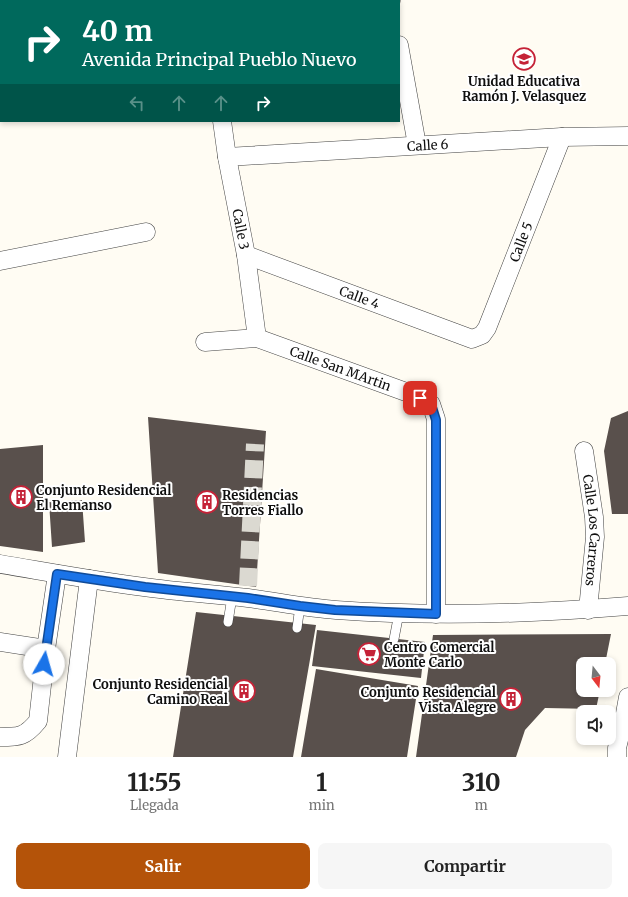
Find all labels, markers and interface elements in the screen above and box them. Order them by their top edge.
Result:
text: 40 m [82,13,153,49]
icon: right [16,16,68,68]
school or university icon: Unidad Educativa Ramón J. Velasquez [511,46,537,72]
text: Avenida Principal Pueblo Nuevo [82,48,356,71]
place label: Unidad Educativa Ramón J. Velasquez [462,73,586,105]
icon: left [126,92,148,114]
icon: ahead [168,92,190,114]
icon: ahead [210,92,232,114]
icon: right [252,92,274,114]
street label: Calle 6 [406,136,449,155]
street label: Calle 3 [228,208,253,251]
street label: Calle 5 [506,220,537,264]
street label: Calle 4 [337,282,382,313]
street label: Calle San MArtin [287,343,394,395]
pin [403,381,437,415]
icon: arrive [409,387,431,409]
street label: Calle Los Carreros [579,473,603,587]
place label: Conjunto Residencial El Remanso [36,482,171,514]
building icon: Conjunto Residencial El Remanso [8,484,34,510]
place label: Residencias Torres Fiallo [222,487,303,519]
building icon: Residencias Torres Fiallo [194,489,220,515]
place label: Centro Comercial Monte Carlo [384,639,495,671]
supermarket icon: Centro Comercial Monte Carlo [356,641,382,667]
position arrow [23,643,65,685]
north arrow [576,657,616,697]
map controls [576,657,616,745]
place label: Conjunto Residencial Camino Real [93,676,228,708]
building icon: Conjunto Residencial Camino Real [231,678,257,704]
place label: Conjunto Residencial Vista Alegre [361,684,496,716]
building icon: Conjunto Residencial Vista Alegre [498,686,524,712]
button: sound [576,705,616,745]
text: 11:55 [127,767,182,798]
text: 1 [316,767,327,798]
text: 310 [462,767,501,798]
text: Llegada [130,797,179,814]
text: min [309,797,335,814]
text: m [475,797,488,814]
button: Salir [16,843,310,889]
button: Compartir [318,843,612,889]

